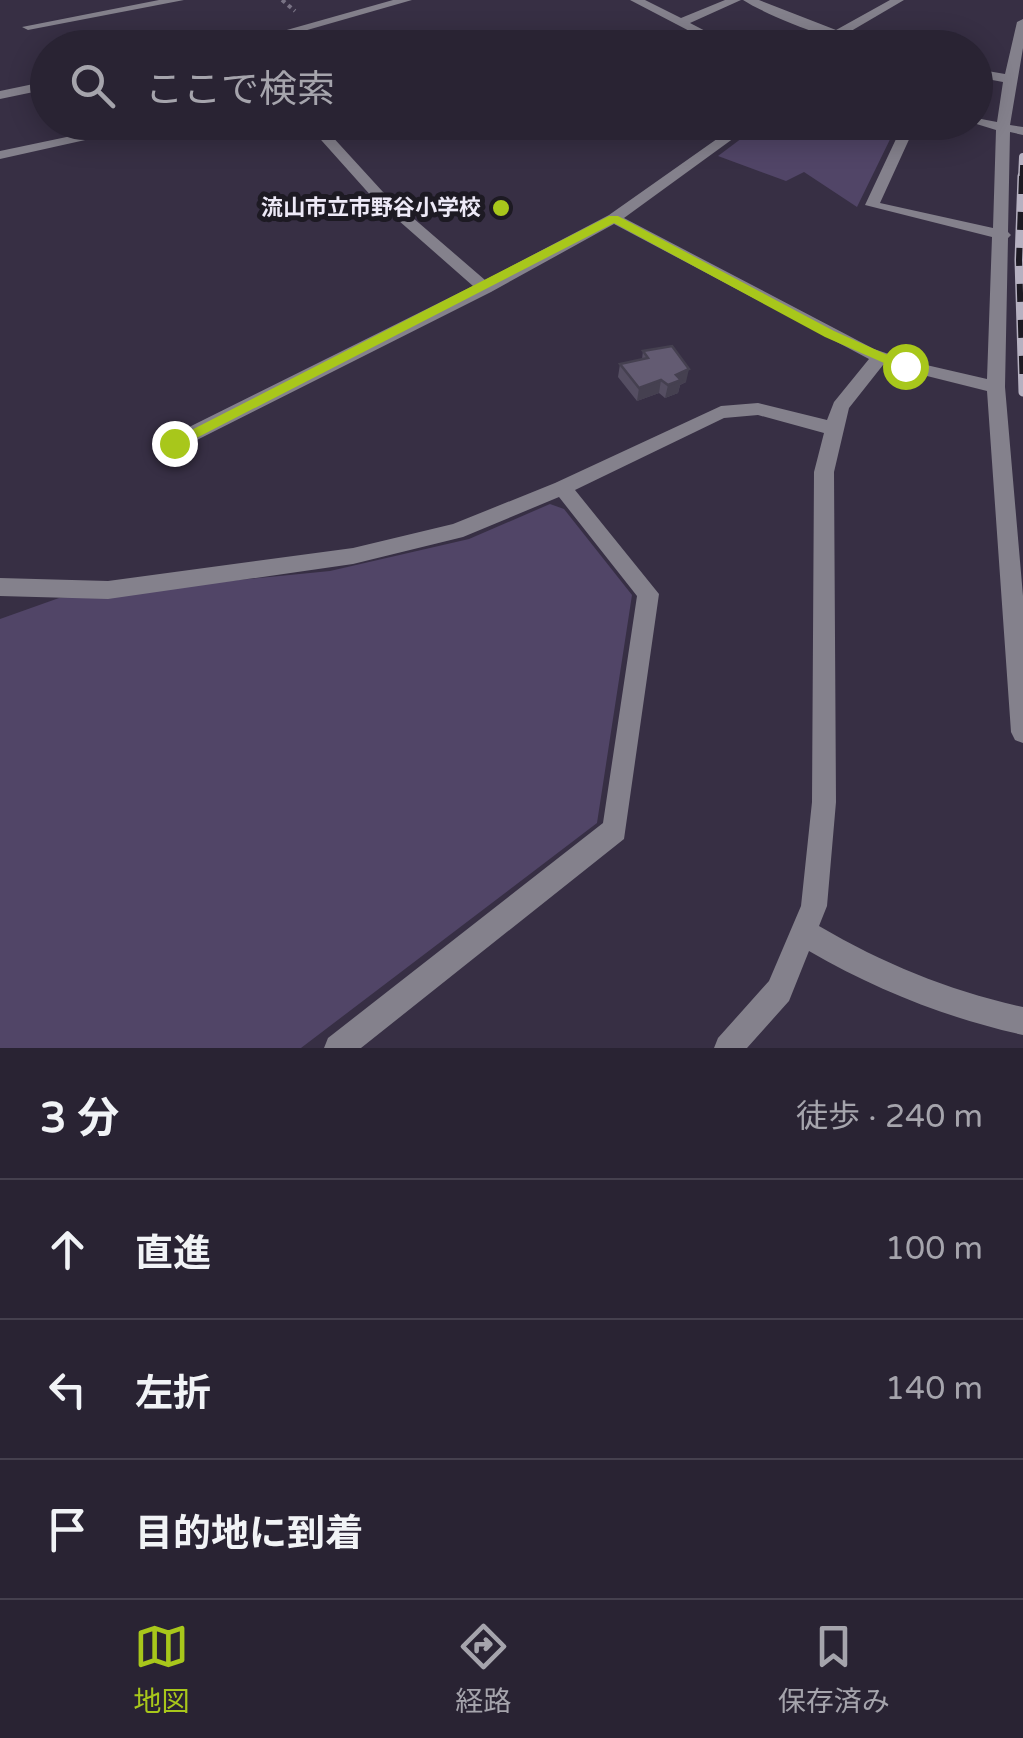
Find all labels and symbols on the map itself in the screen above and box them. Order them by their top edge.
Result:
place label: 流山市立市野谷小学校 [261,195,481,221]
marker: 流山市立市野谷小学校 [490,197,512,219]
route start [883,344,929,390]
route end [152,421,198,467]

